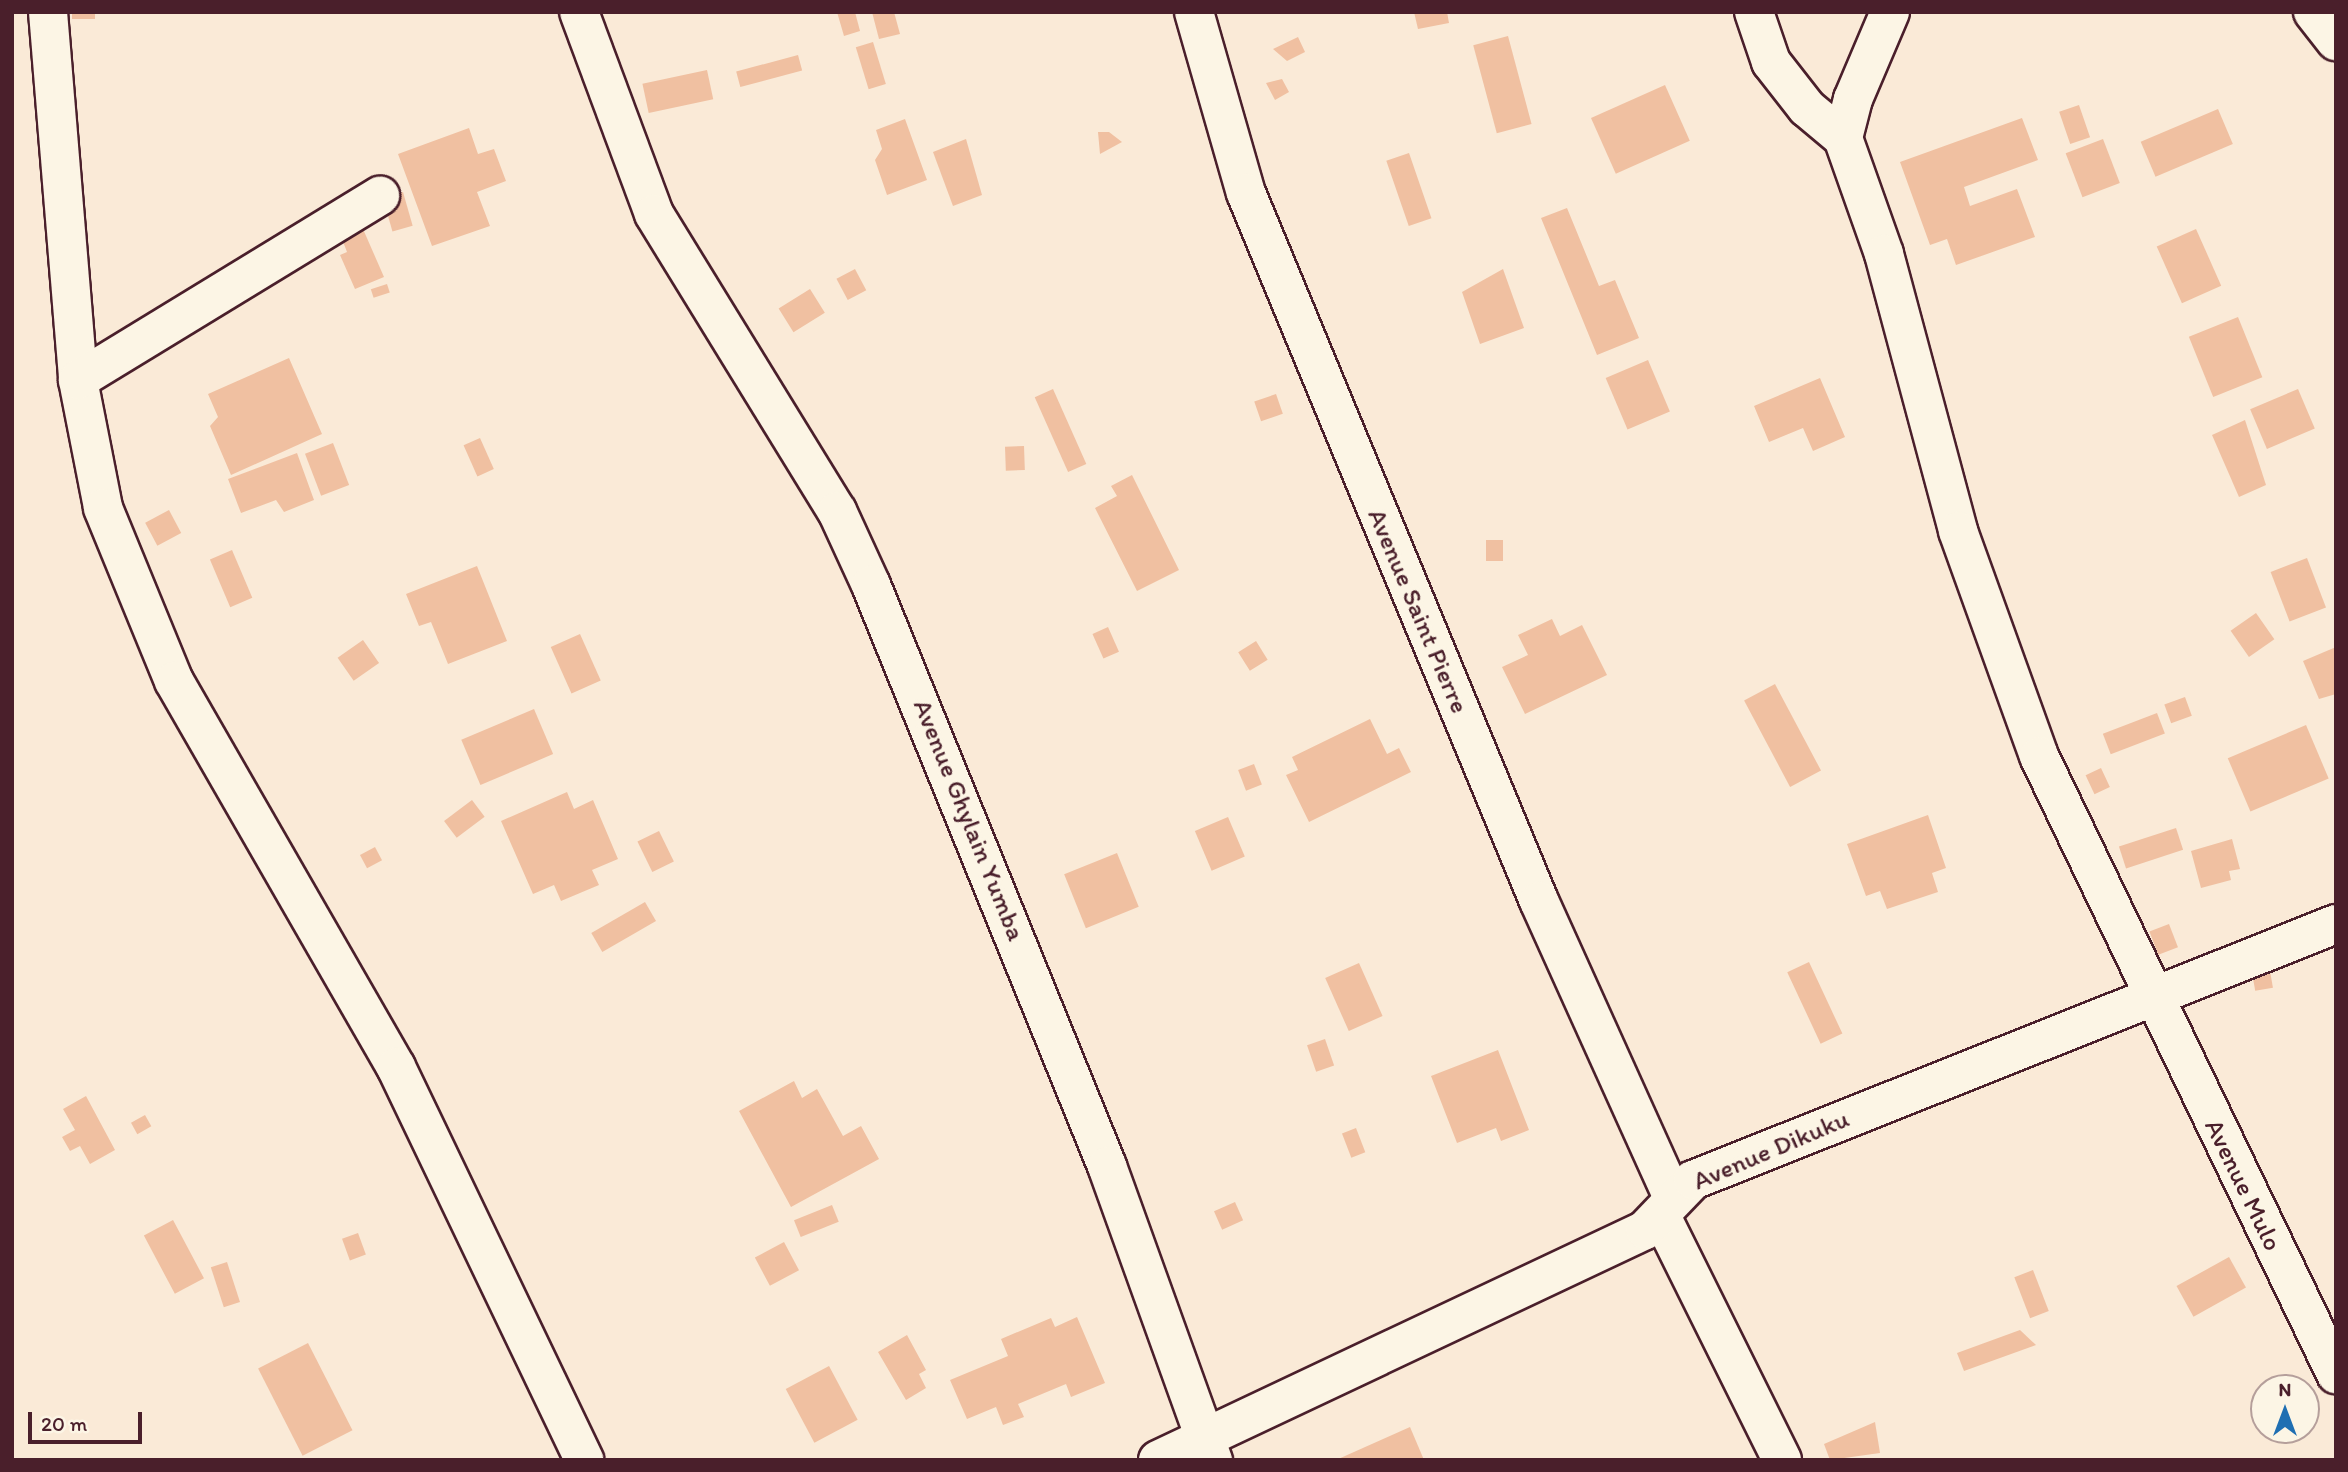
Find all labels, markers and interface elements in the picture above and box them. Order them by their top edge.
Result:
street label: Avenue Saint Pierre [1361,504,1475,718]
street label: Avenue Ghylain Yumba [907,696,1031,944]
street label: Avenue Dikuku [1688,1103,1854,1197]
street label: Avenue Mulo [2198,1114,2288,1256]
north arrow [2250,1374,2320,1444]
text: N [2279,1378,2291,1401]
scale bar [32,1398,145,1442]
text: 20 m [41,1411,87,1436]

